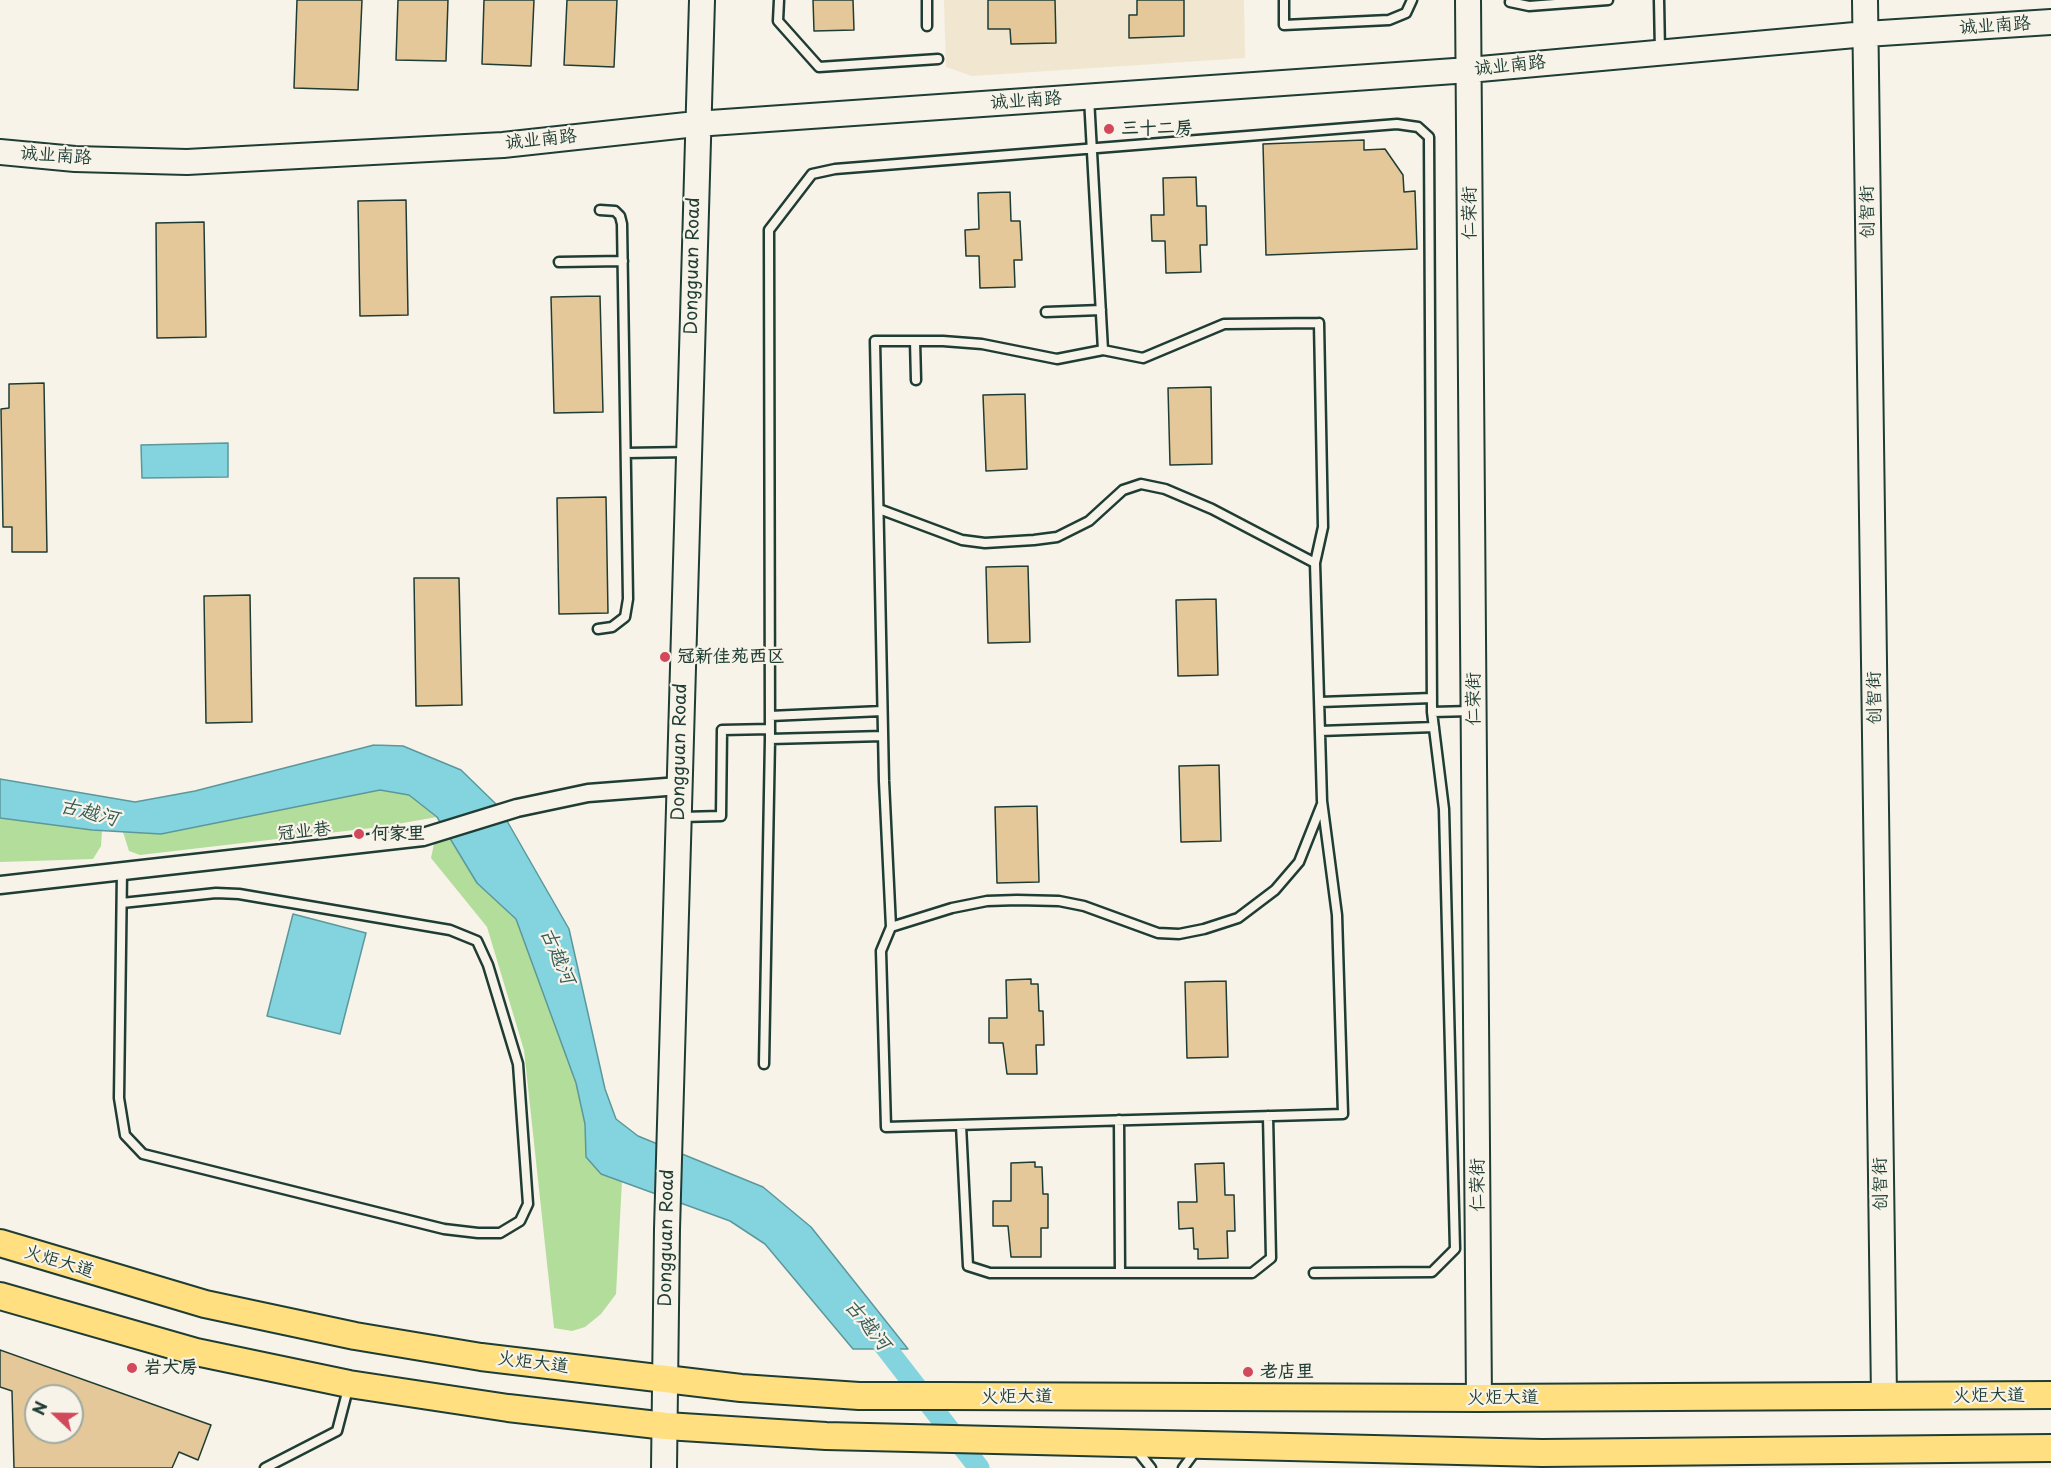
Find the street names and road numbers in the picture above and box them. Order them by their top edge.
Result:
street label: 诚业南路 [1958,13,2032,39]
street label: 诚业南路 [1473,51,1547,81]
street label: 诚业南路 [989,88,1063,114]
street label: 诚业南路 [504,125,578,155]
street label: 诚业南路 [19,143,93,169]
street label: 创智街 [1857,185,1879,239]
street label: 仁荣街 [1459,186,1481,240]
street label: Dongguan Road [681,197,705,335]
street label: 创智街 [1864,671,1886,725]
street label: 仁荣街 [1463,672,1485,726]
street label: Dongguan Road [668,683,692,821]
street label: 冠业巷 [276,818,332,846]
street label: 创智街 [1870,1157,1892,1211]
street label: 仁荣街 [1467,1158,1489,1212]
street label: Dongguan Road [655,1169,679,1307]
street label: 火炬大道 [21,1241,97,1283]
street label: 火炬大道 [496,1348,570,1378]
street label: 火炬大道 [1953,1385,2025,1407]
street label: 火炬大道 [981,1386,1053,1408]
street label: 火炬大道 [1467,1387,1539,1409]

